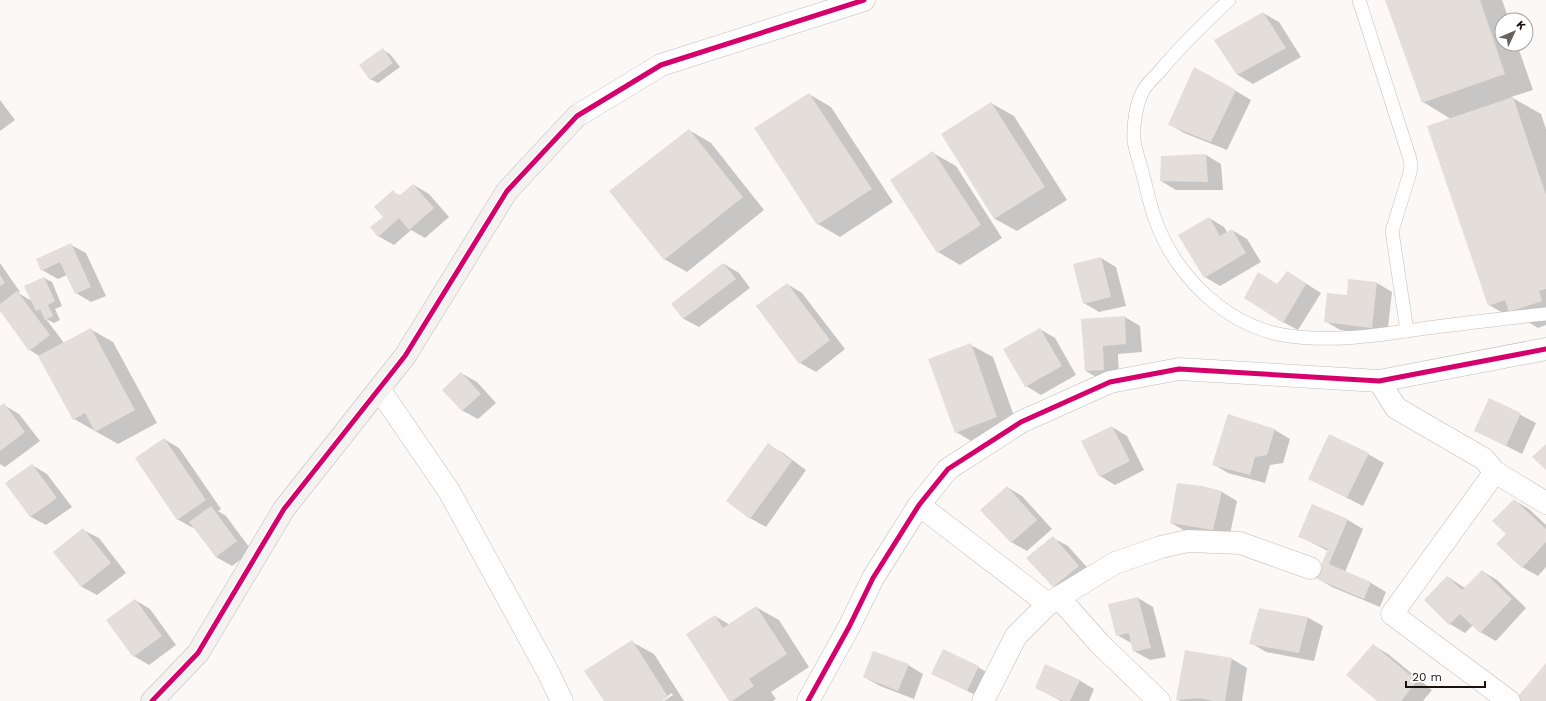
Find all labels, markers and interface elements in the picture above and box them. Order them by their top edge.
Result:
north arrow [1494,12,1534,52]
text: K [1514,18,1528,33]
scale bar [1406,663,1485,689]
text: 20 m [1412,670,1442,684]

